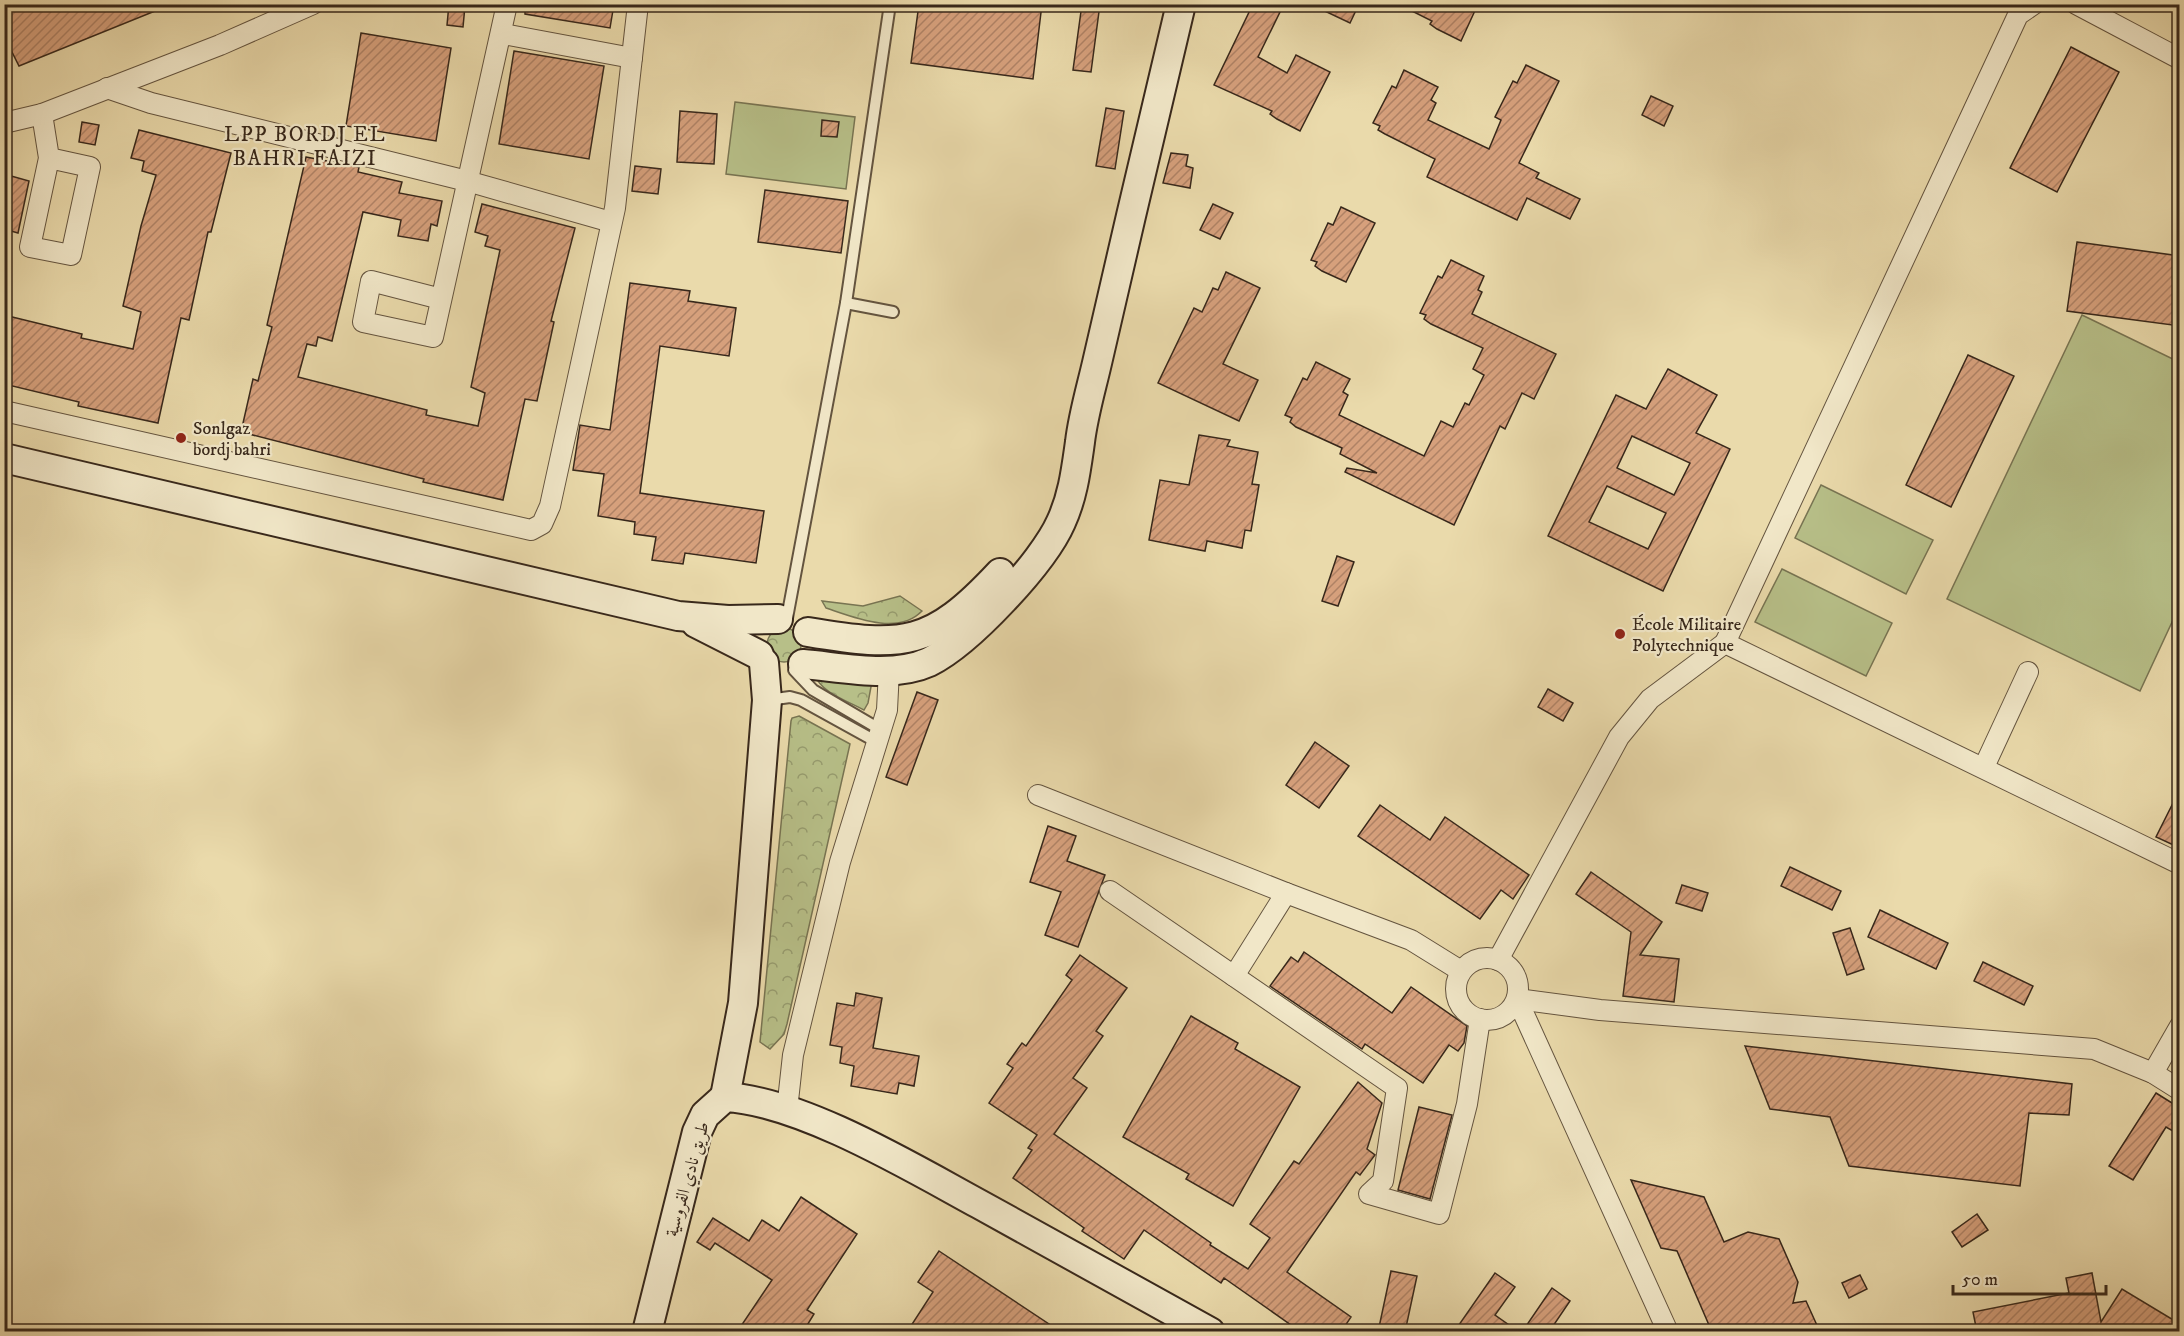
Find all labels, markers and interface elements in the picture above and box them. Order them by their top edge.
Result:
district label: LPP BORDJ EL BAHRI FAIZI [224,122,386,172]
place label: Sonlgaz bordj bahri [193,418,271,461]
marker: Sonlgaz bordj bahri [174,431,188,445]
place label: École Militaire Polytechnique [1632,614,1741,657]
marker: École Militaire Polytechnique [1613,627,1627,641]
street label: طريق نادي الفروسية [661,1119,718,1240]
scale bar [1953,1258,2106,1296]
text: 50 m [1962,1269,1998,1291]

